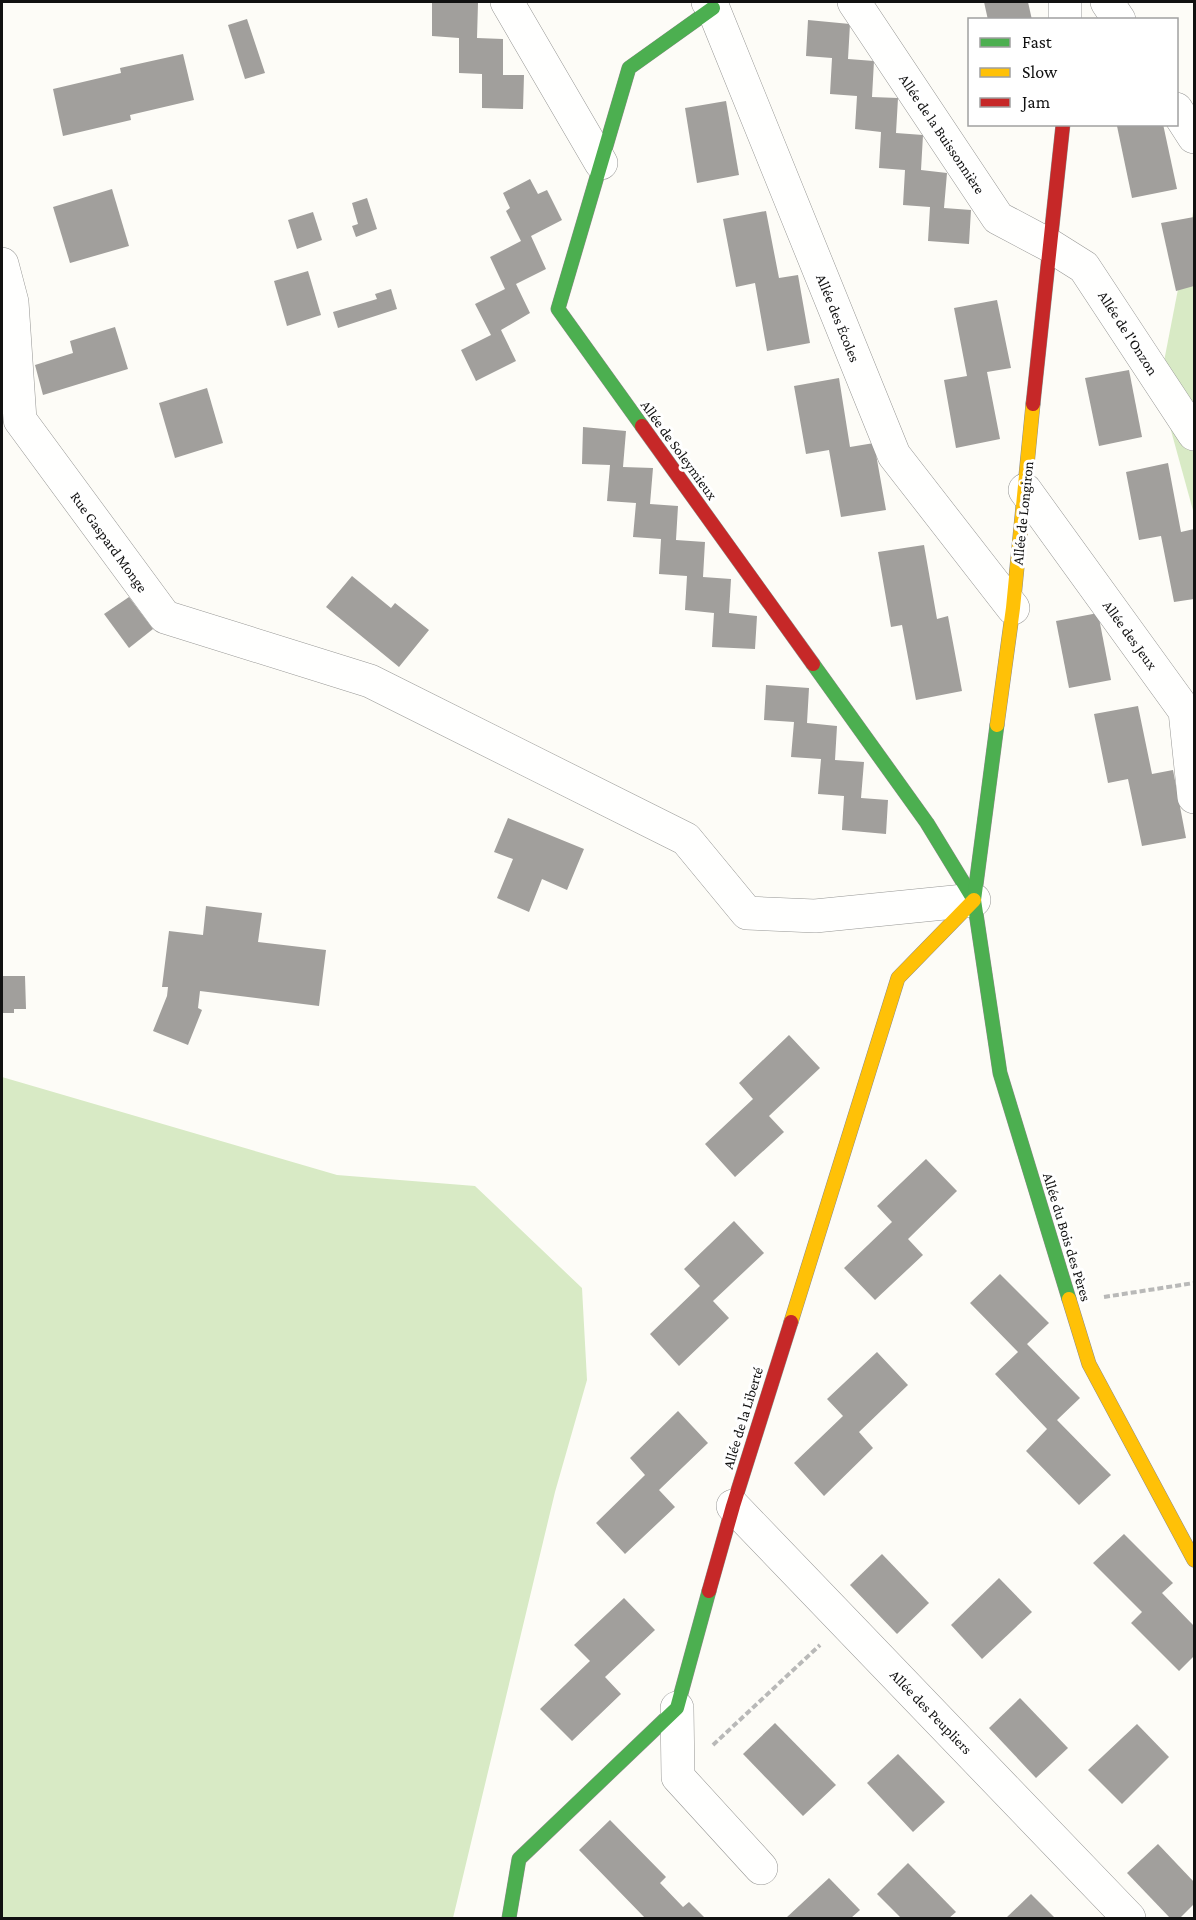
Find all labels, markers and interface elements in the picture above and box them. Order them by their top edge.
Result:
legend [968,18,1178,126]
text: Fast [1022,32,1053,52]
text: Slow [1022,62,1058,82]
street label: Allée de la Buissonnière [896,71,988,197]
text: Jam [1020,92,1051,112]
street label: Allée des Écoles [813,272,863,365]
street label: Allée de l'Onzon [1095,288,1161,378]
street label: Allée de Soleymieux [637,397,721,504]
street label: Allée de Longiron [1010,460,1037,566]
street label: Rue Gaspard Monge [66,489,151,596]
street label: Allée des Jeux [1099,597,1160,673]
street label: Allée du Bois des Pères [1040,1171,1094,1303]
street label: Allée de la Liberté [720,1365,766,1471]
street label: Allée des Peupliers [886,1667,975,1758]

